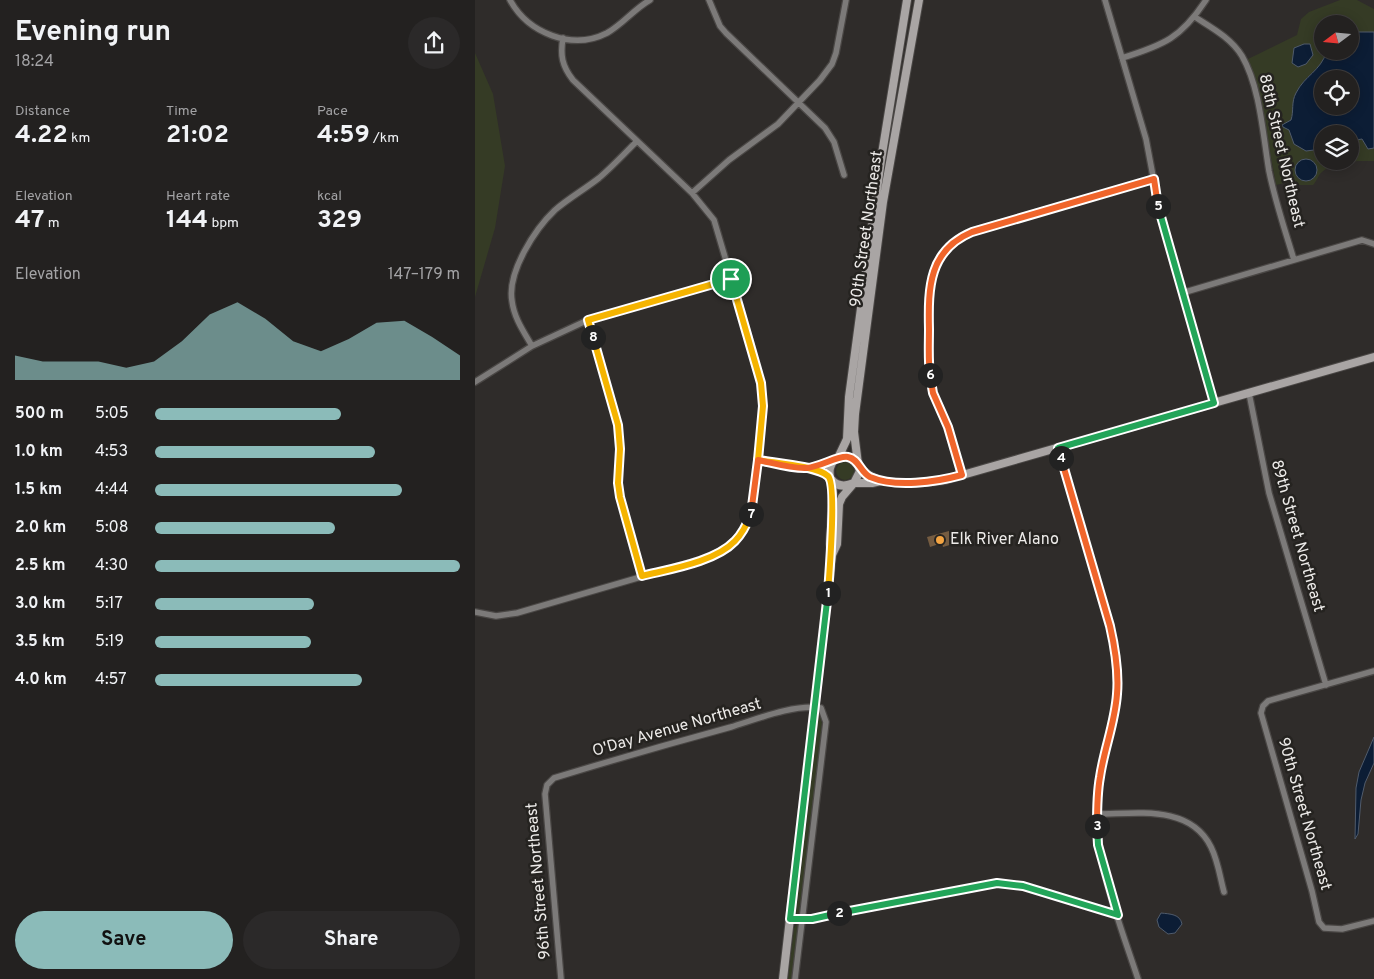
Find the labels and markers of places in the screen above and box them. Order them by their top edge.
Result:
pin: 5 [1145,194,1171,218]
pin [710,258,752,300]
pin: 8 [581,324,605,350]
pin: 6 [917,362,943,388]
pin: 4 [1049,446,1073,470]
pin: 7 [739,502,763,526]
place label: Elk River Alano [950,530,1059,550]
marker: Elk River Alano [934,534,946,546]
pin: 1 [815,580,841,606]
pin: 3 [1085,814,1109,838]
pin: 2 [827,900,851,926]

